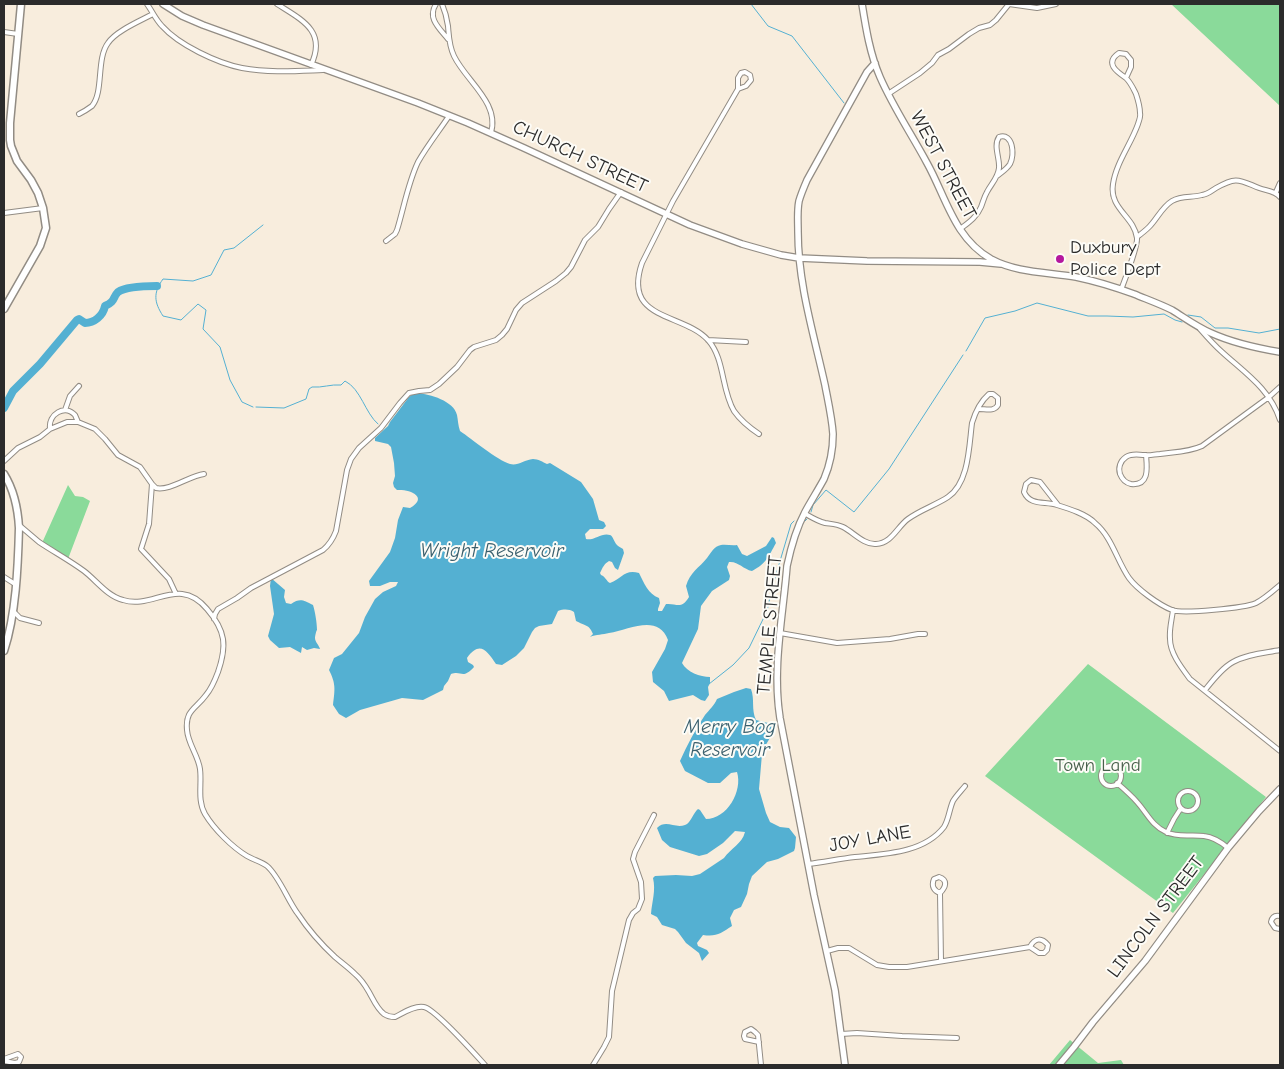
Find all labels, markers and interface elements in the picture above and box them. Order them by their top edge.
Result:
street label: WEST STREET [905,107,981,223]
street label: CHURCH STREET [509,116,651,198]
place label: Duxbury Police Dept [1070,237,1160,281]
marker: Duxbury Police Dept [1054,253,1066,265]
water label: Wright Reservoir [420,539,564,563]
street label: TEMPLE STREET [753,554,787,696]
water label: Merry Bog Reservoir [684,715,776,762]
park label: Town Land [1055,755,1141,777]
street label: JOY LANE [827,821,913,857]
street label: LINCOLN STREET [1103,852,1209,982]

